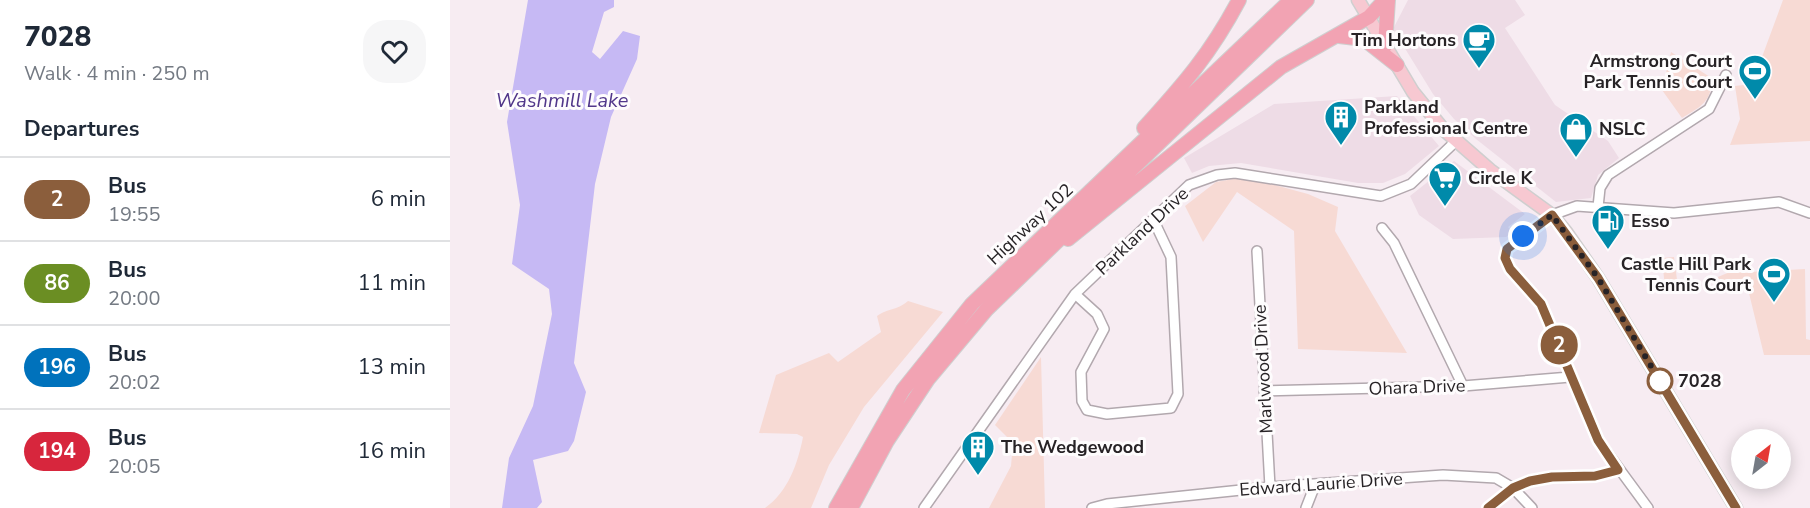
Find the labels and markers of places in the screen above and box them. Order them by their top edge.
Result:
cafe icon: Tim Hortons [1461,22,1497,69]
place label: Tim Hortons [1351,28,1456,52]
place label: Armstrong Court Park Tennis Court [1584,49,1732,94]
sports icon: Armstrong Court Park Tennis Court [1737,53,1773,100]
place label: Parkland Professional Centre [1364,95,1528,140]
building icon: Parkland Professional Centre [1323,99,1359,146]
shop icon: NSLC [1558,111,1594,158]
place label: NSLC [1599,117,1645,141]
supermarket icon: Circle K [1427,160,1463,207]
place label: Circle K [1468,166,1533,190]
fuel station icon: Esso [1590,203,1626,250]
place label: Esso [1631,209,1670,233]
place label: Castle Hill Park Tennis Court [1621,252,1751,297]
sports icon: Castle Hill Park Tennis Court [1756,256,1792,303]
marker: 7028 [1647,368,1673,394]
place label: 7028 [1678,369,1721,393]
building icon: The Wedgewood [960,429,996,476]
place label: The Wedgewood [1001,435,1144,459]

